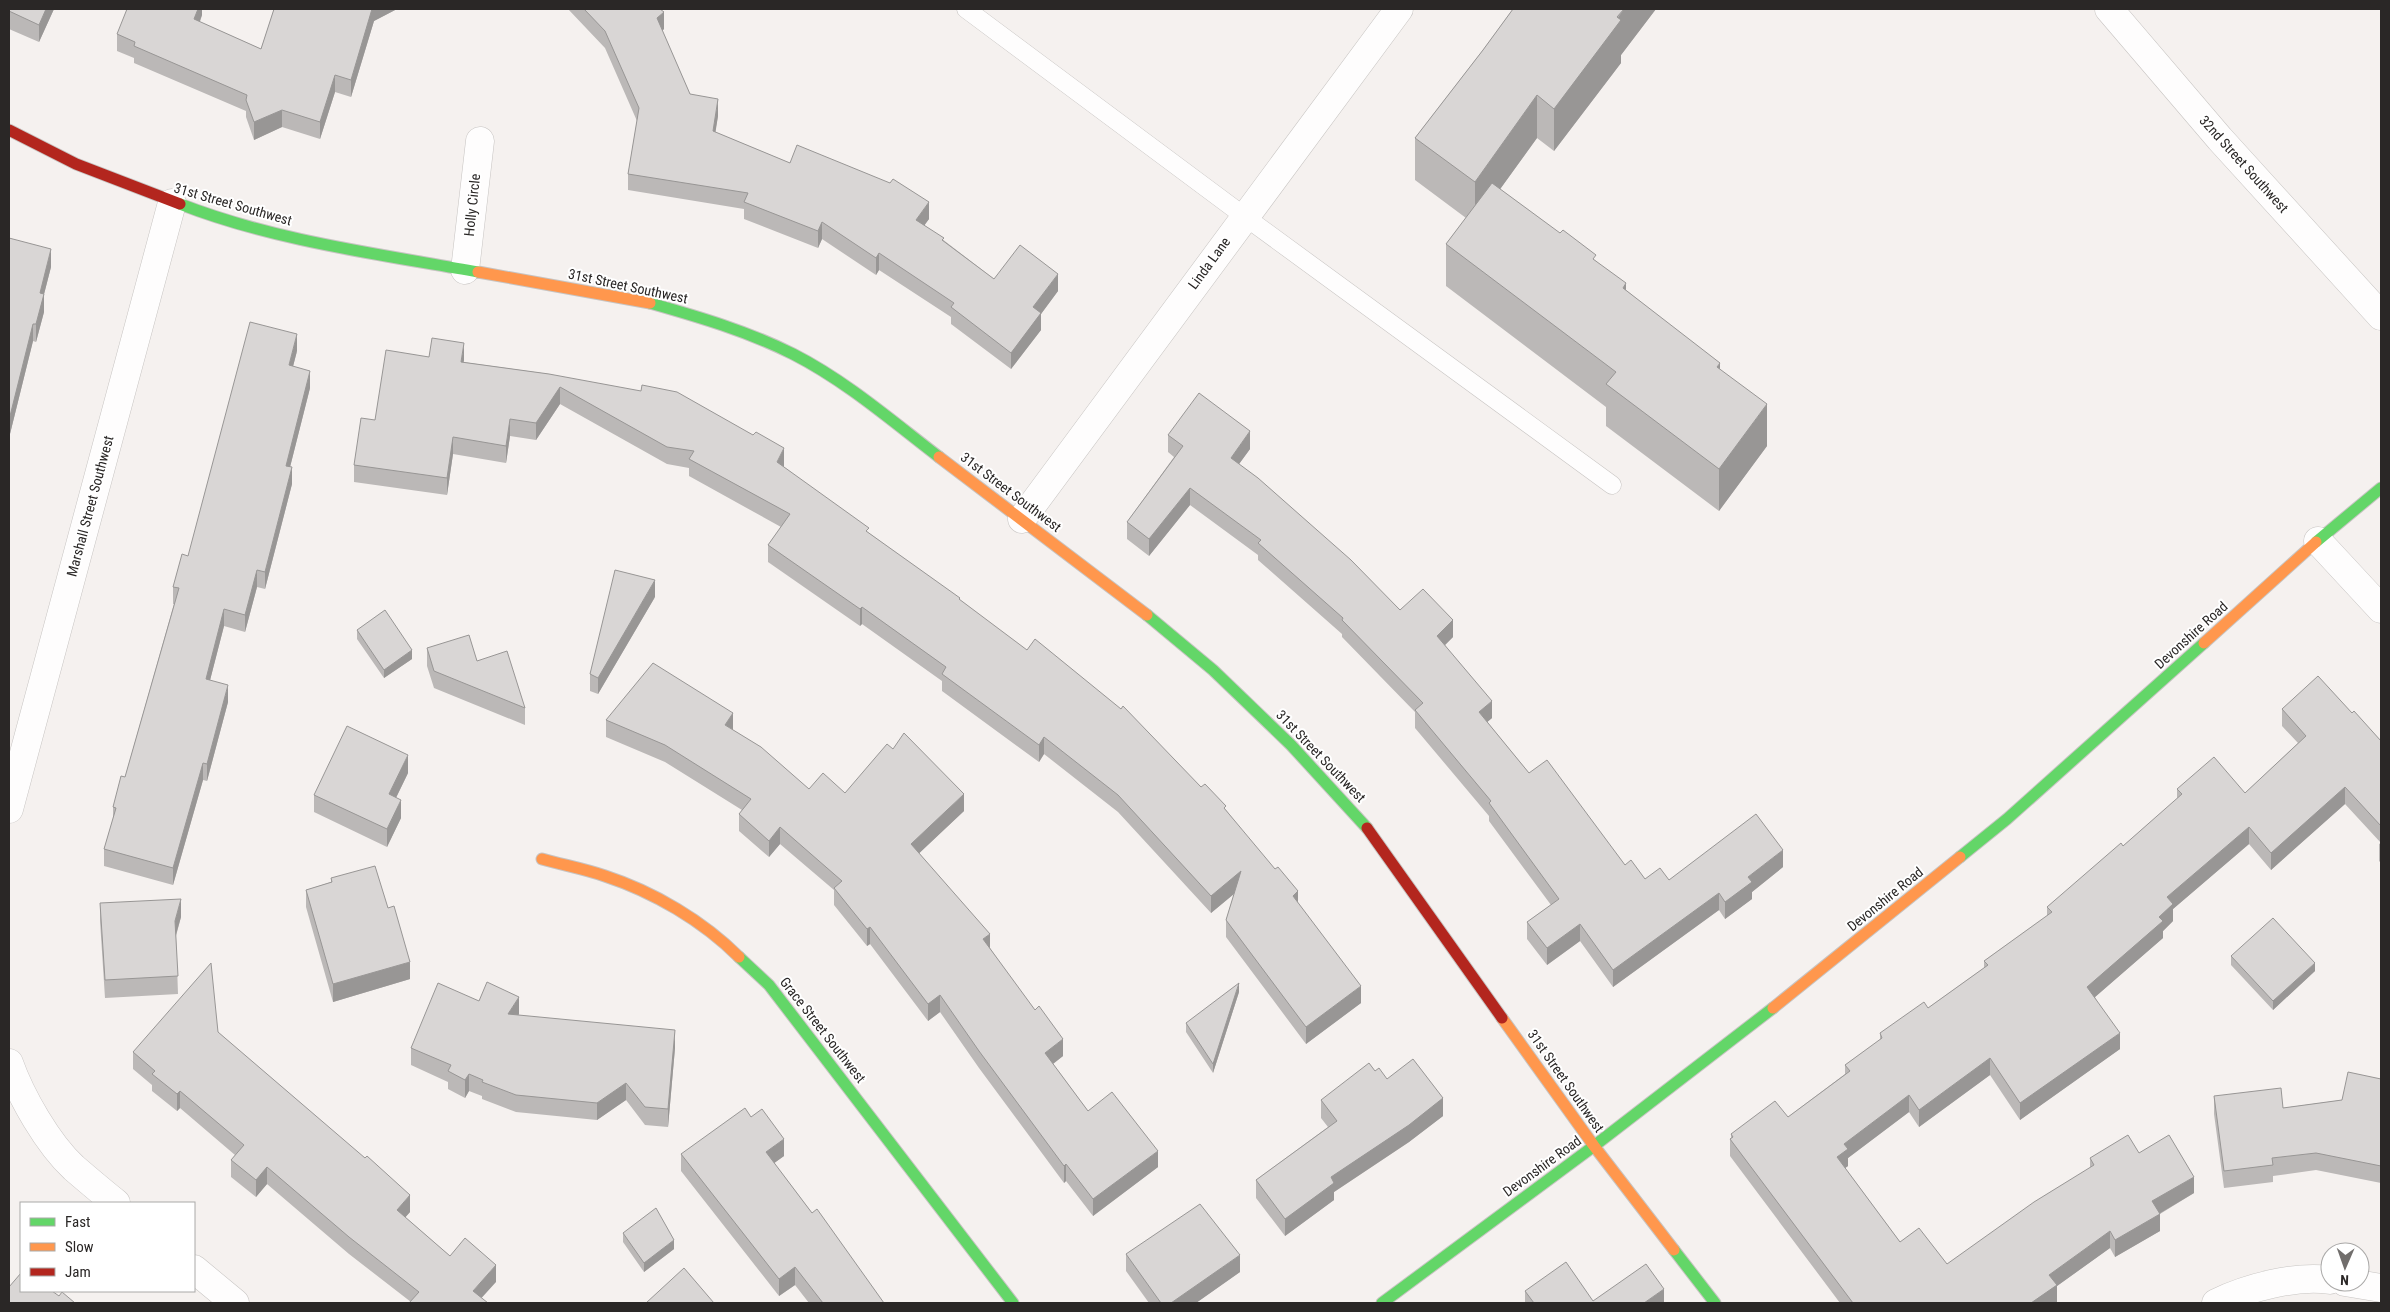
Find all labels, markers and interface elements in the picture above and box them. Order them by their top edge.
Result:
street label: 32nd Street Southwest [2196,112,2292,216]
street label: Holly Circle [461,173,483,237]
street label: 31st Street Southwest [172,180,294,228]
street label: Linda Lane [1185,234,1233,292]
street label: 31st Street Southwest [567,266,689,306]
street label: Marshall Street Southwest [63,434,117,578]
street label: 31st Street Southwest [958,449,1064,535]
street label: Devonshire Road [2151,598,2231,672]
street label: 31st Street Southwest [1273,707,1369,805]
street label: Devonshire Road [1844,864,1926,934]
street label: Grace Street Southwest [777,974,869,1086]
street label: 31st Street Southwest [1525,1027,1607,1135]
street label: Devonshire Road [1500,1132,1584,1200]
legend [20,1202,195,1292]
text: Fast [65,1213,90,1231]
text: Slow [65,1238,94,1256]
north arrow [2320,1242,2370,1292]
text: Jam [65,1263,91,1281]
text: N [2340,1272,2349,1288]

